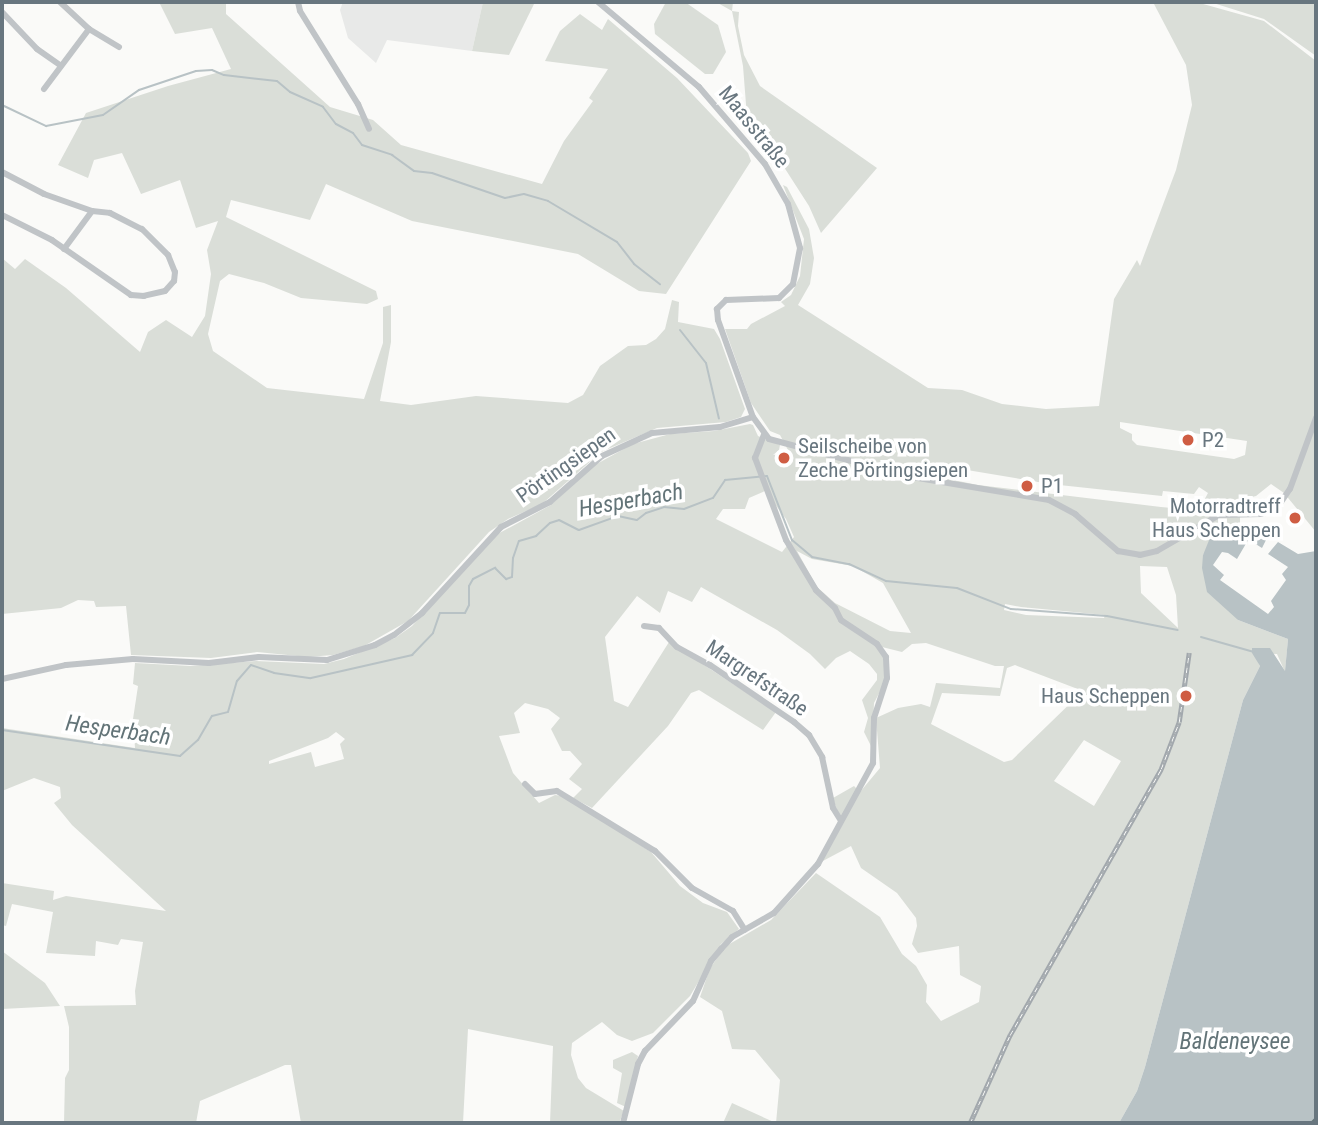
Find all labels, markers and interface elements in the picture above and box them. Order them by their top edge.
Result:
street label: Maasstraße [713,81,795,173]
street label: Pörtingsiepen [512,422,620,508]
place label: P2 [1202,427,1224,453]
marker: P2 [1180,432,1196,448]
place label: Seilscheibe von Zeche Pörtingsiepen [798,433,968,483]
marker: Seilscheibe von Zeche Pörtingsiepen [776,450,792,466]
place label: P1 [1041,473,1063,499]
water label: Hesperbach [577,478,685,524]
marker: P1 [1019,478,1035,494]
place label: Motorradtreff Haus Scheppen [1152,493,1281,543]
marker: Motorradtreff Haus Scheppen [1287,510,1303,526]
street label: Margrefstraße [701,635,813,721]
place label: Haus Scheppen [1041,683,1170,709]
marker: Haus Scheppen [1176,686,1196,706]
water label: Hesperbach [64,710,172,752]
water label: Baldeneysee [1179,1028,1291,1056]

